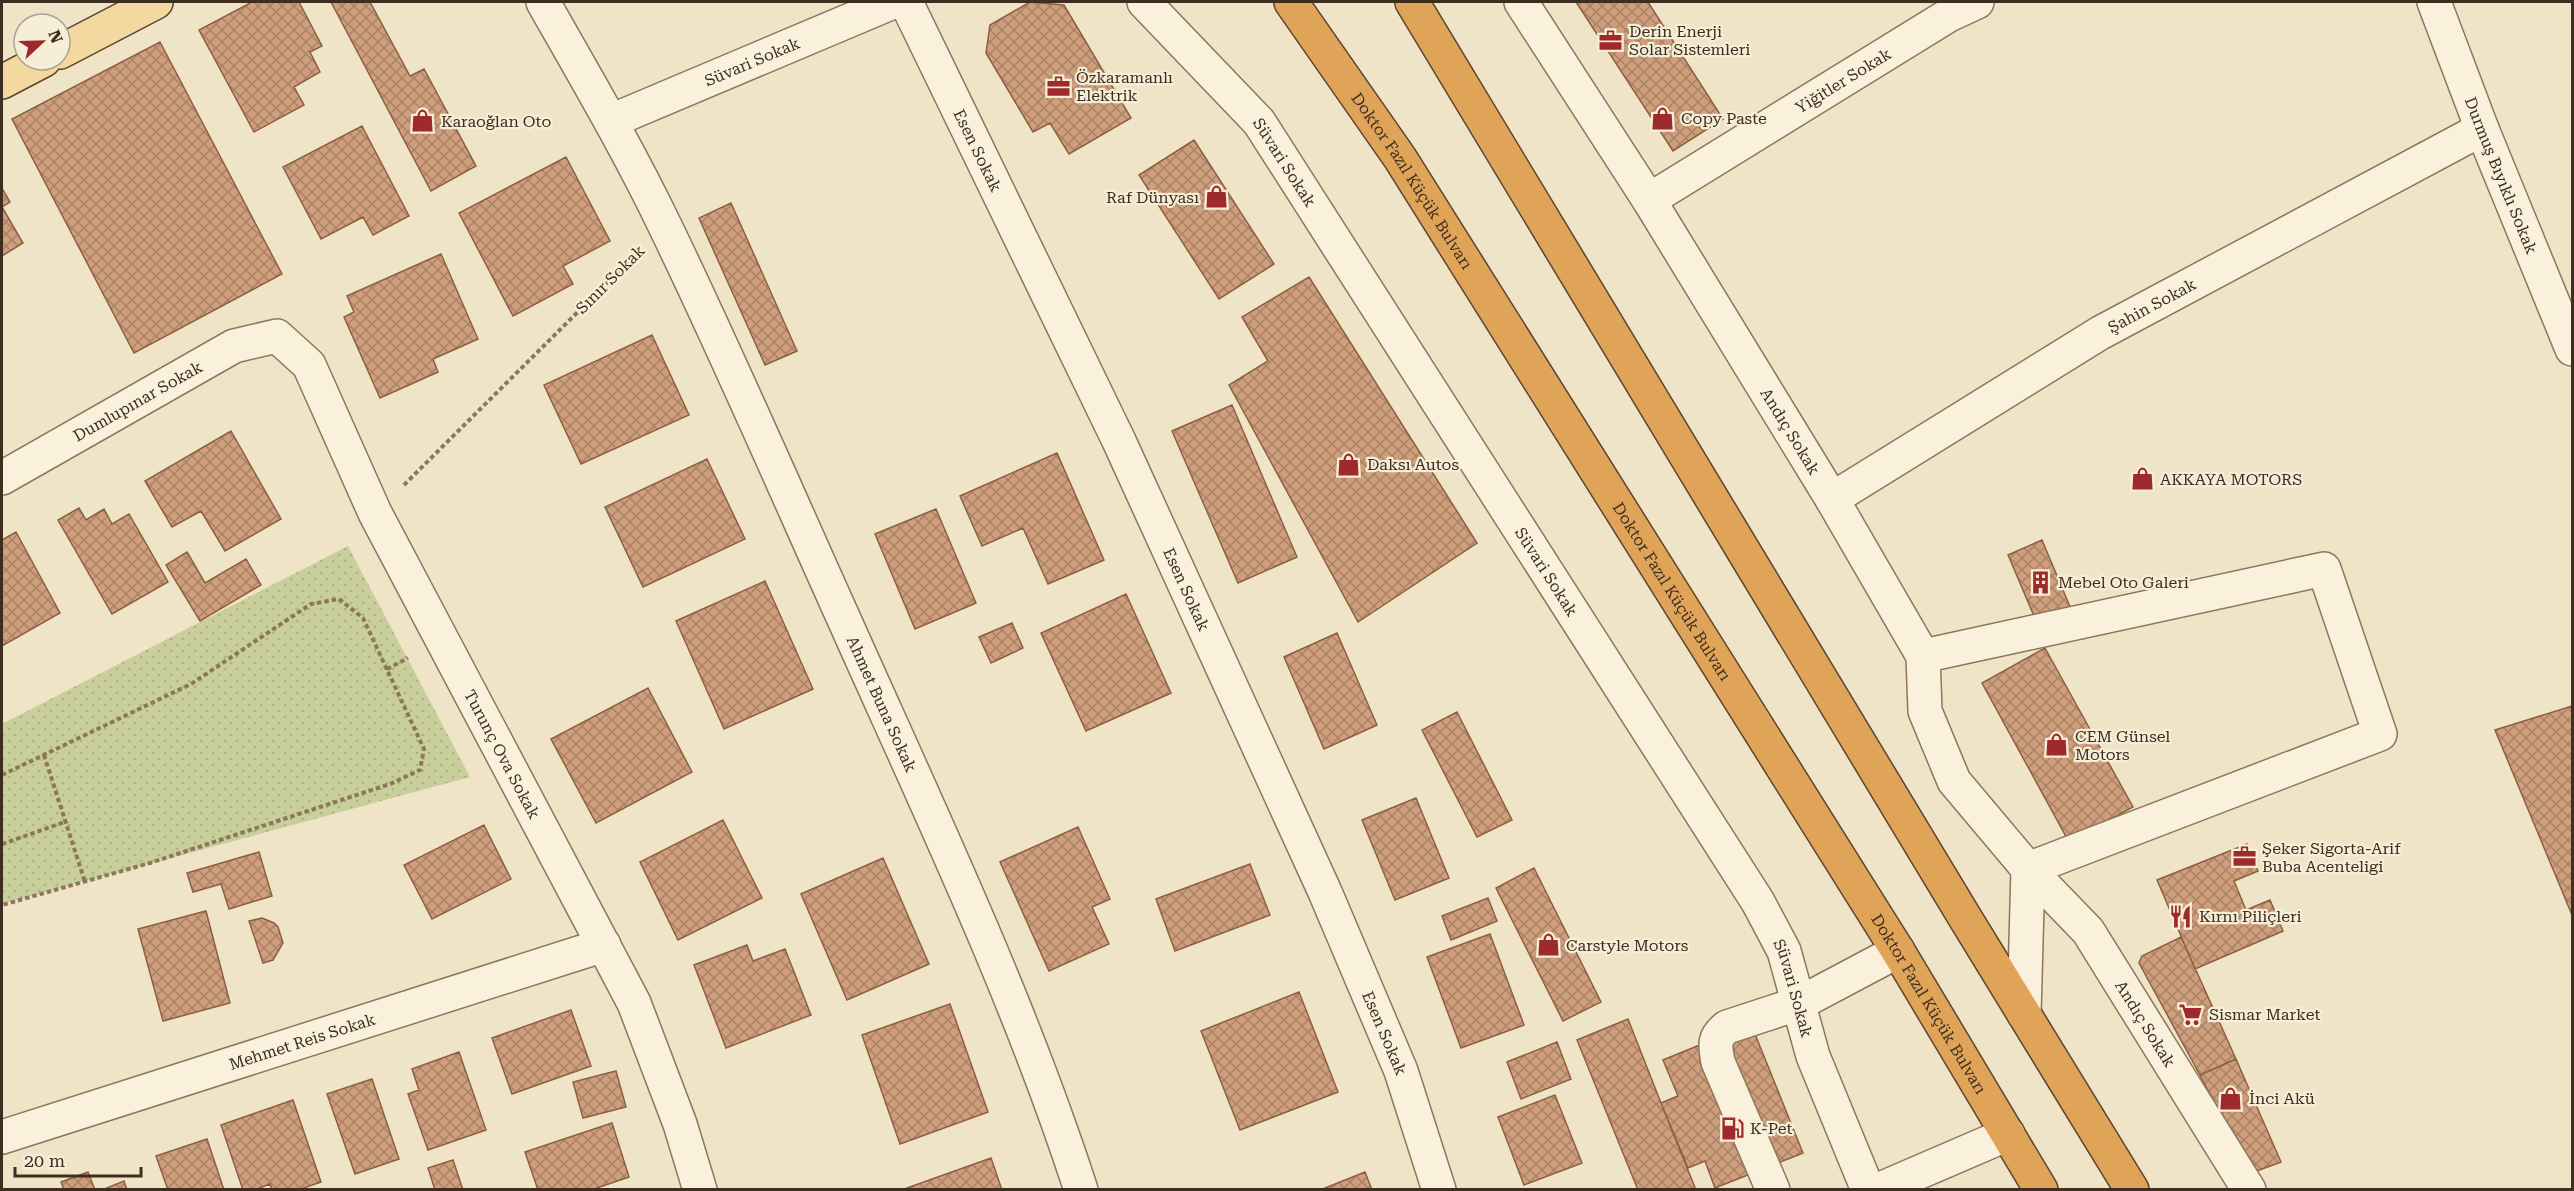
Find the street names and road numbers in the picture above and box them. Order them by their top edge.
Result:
street label: Süvari Sokak [702,33,803,91]
street label: Yiğitler Sokak [1792,44,1895,117]
street label: Doktor Fazıl Küçük Bulvarı [1347,89,1476,273]
street label: Durmuş Bıyıklı Sokak [2461,94,2541,257]
street label: Esen Sokak [949,106,1006,195]
street label: Süvari Sokak [1249,115,1320,211]
street label: Sınır Sokak [572,241,649,318]
street label: Şahin Sokak [2105,275,2199,337]
street label: Dumlupınar Sokak [70,357,206,445]
street label: Andıç Sokak [1756,385,1824,479]
street label: Doktor Fazıl Küçük Bulvarı [1609,499,1735,684]
street label: Süvari Sokak [1511,524,1582,620]
street label: Esen Sokak [1159,545,1214,634]
street label: Ahmet Buna Sokak [843,633,921,775]
street label: Turunç Ova Sokak [460,686,544,822]
street label: Doktor Fazıl Küçük Bulvarı [1867,910,1990,1098]
street label: Süvari Sokak [1769,936,1816,1040]
street label: Andıç Sokak [2111,977,2179,1071]
street label: Esen Sokak [1358,988,1411,1078]
street label: Mehmet Reis Sokak [227,1010,378,1074]

